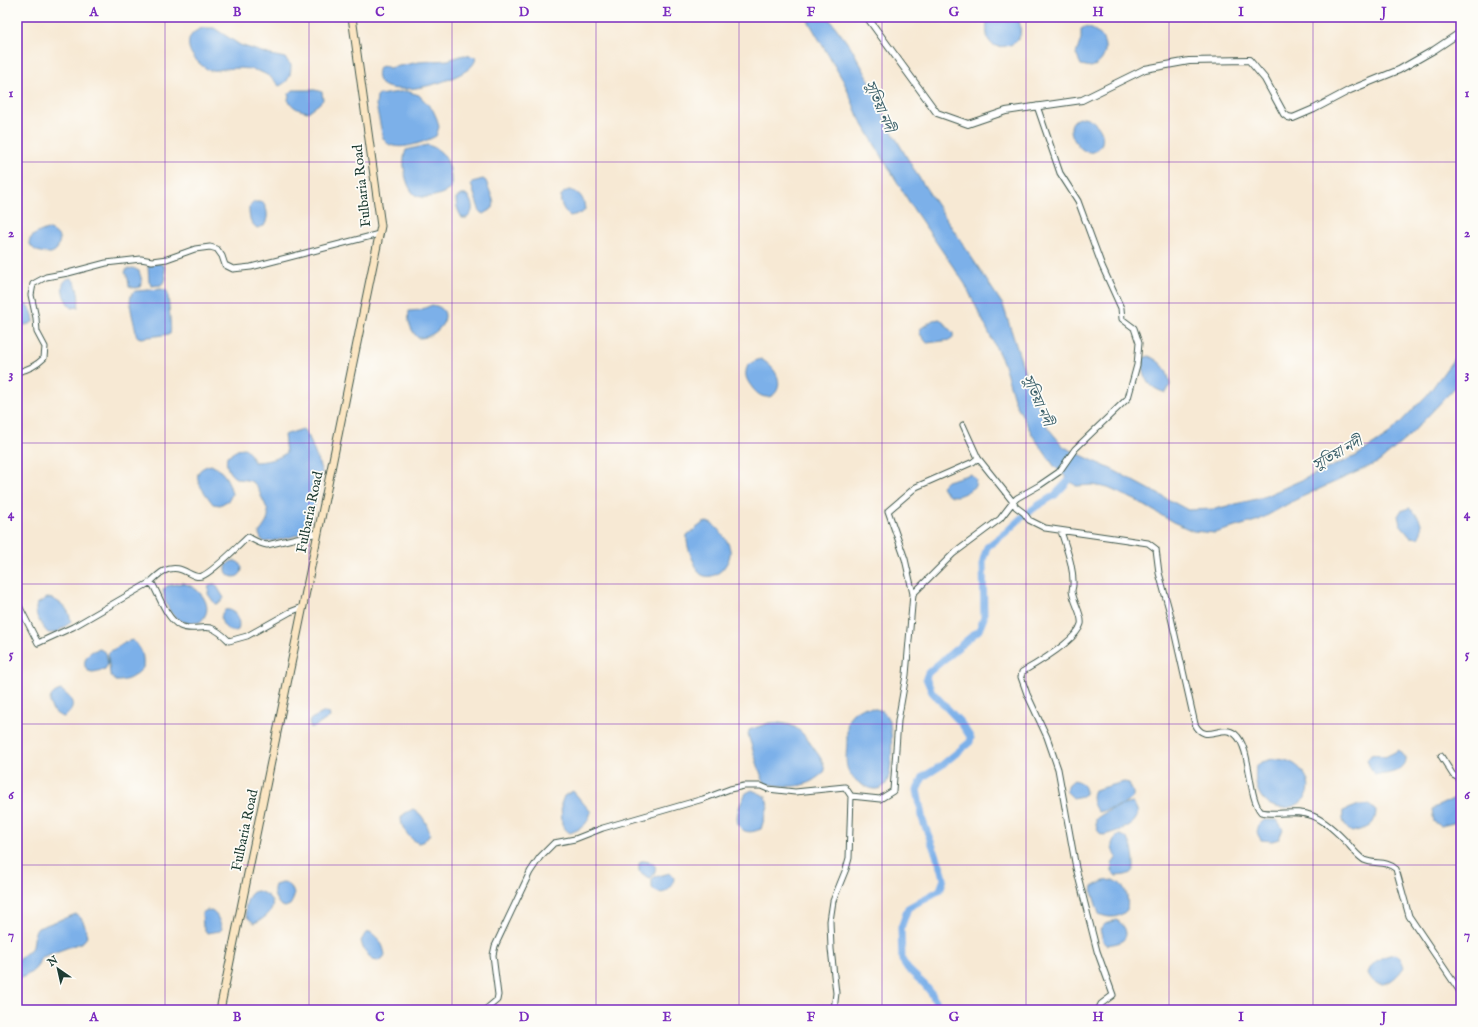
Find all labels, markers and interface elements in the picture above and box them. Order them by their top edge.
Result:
text: A [89,4,100,21]
text: B [233,4,242,21]
text: C [375,4,385,21]
text: D [519,4,530,21]
text: E [662,4,672,21]
text: F [807,4,816,21]
text: G [949,4,960,21]
text: H [1092,4,1104,21]
text: I [1238,4,1244,21]
text: J [1379,4,1387,21]
water label: সুতিয়া নদী [860,78,900,137]
text: 1 [9,85,14,102]
text: 1 [1465,85,1470,102]
street label: Fulbaria Road [349,143,375,228]
text: 2 [8,225,14,242]
text: 2 [1464,225,1470,242]
text: 3 [9,366,14,383]
text: 3 [1465,366,1470,383]
water label: সুতিয়া নদী [1018,372,1058,431]
water label: সুতিয়া নদী [1309,431,1367,475]
street label: Fulbaria Road [293,469,328,555]
text: 4 [8,506,15,523]
text: 4 [1464,506,1471,523]
text: 5 [9,646,14,663]
text: 5 [1465,646,1470,663]
text: 6 [8,787,14,804]
street label: Fulbaria Road [228,787,263,873]
text: 6 [1464,787,1470,804]
text: 7 [8,927,14,944]
text: 7 [1464,927,1470,944]
north arrow [38,949,78,989]
text: N [44,953,61,971]
text: A [89,1009,100,1026]
text: B [233,1009,242,1026]
text: C [375,1009,385,1026]
text: D [519,1009,530,1026]
text: E [662,1009,672,1026]
text: F [807,1009,816,1026]
text: G [949,1009,960,1026]
text: H [1092,1009,1104,1026]
text: I [1238,1009,1244,1026]
text: J [1379,1009,1387,1026]

